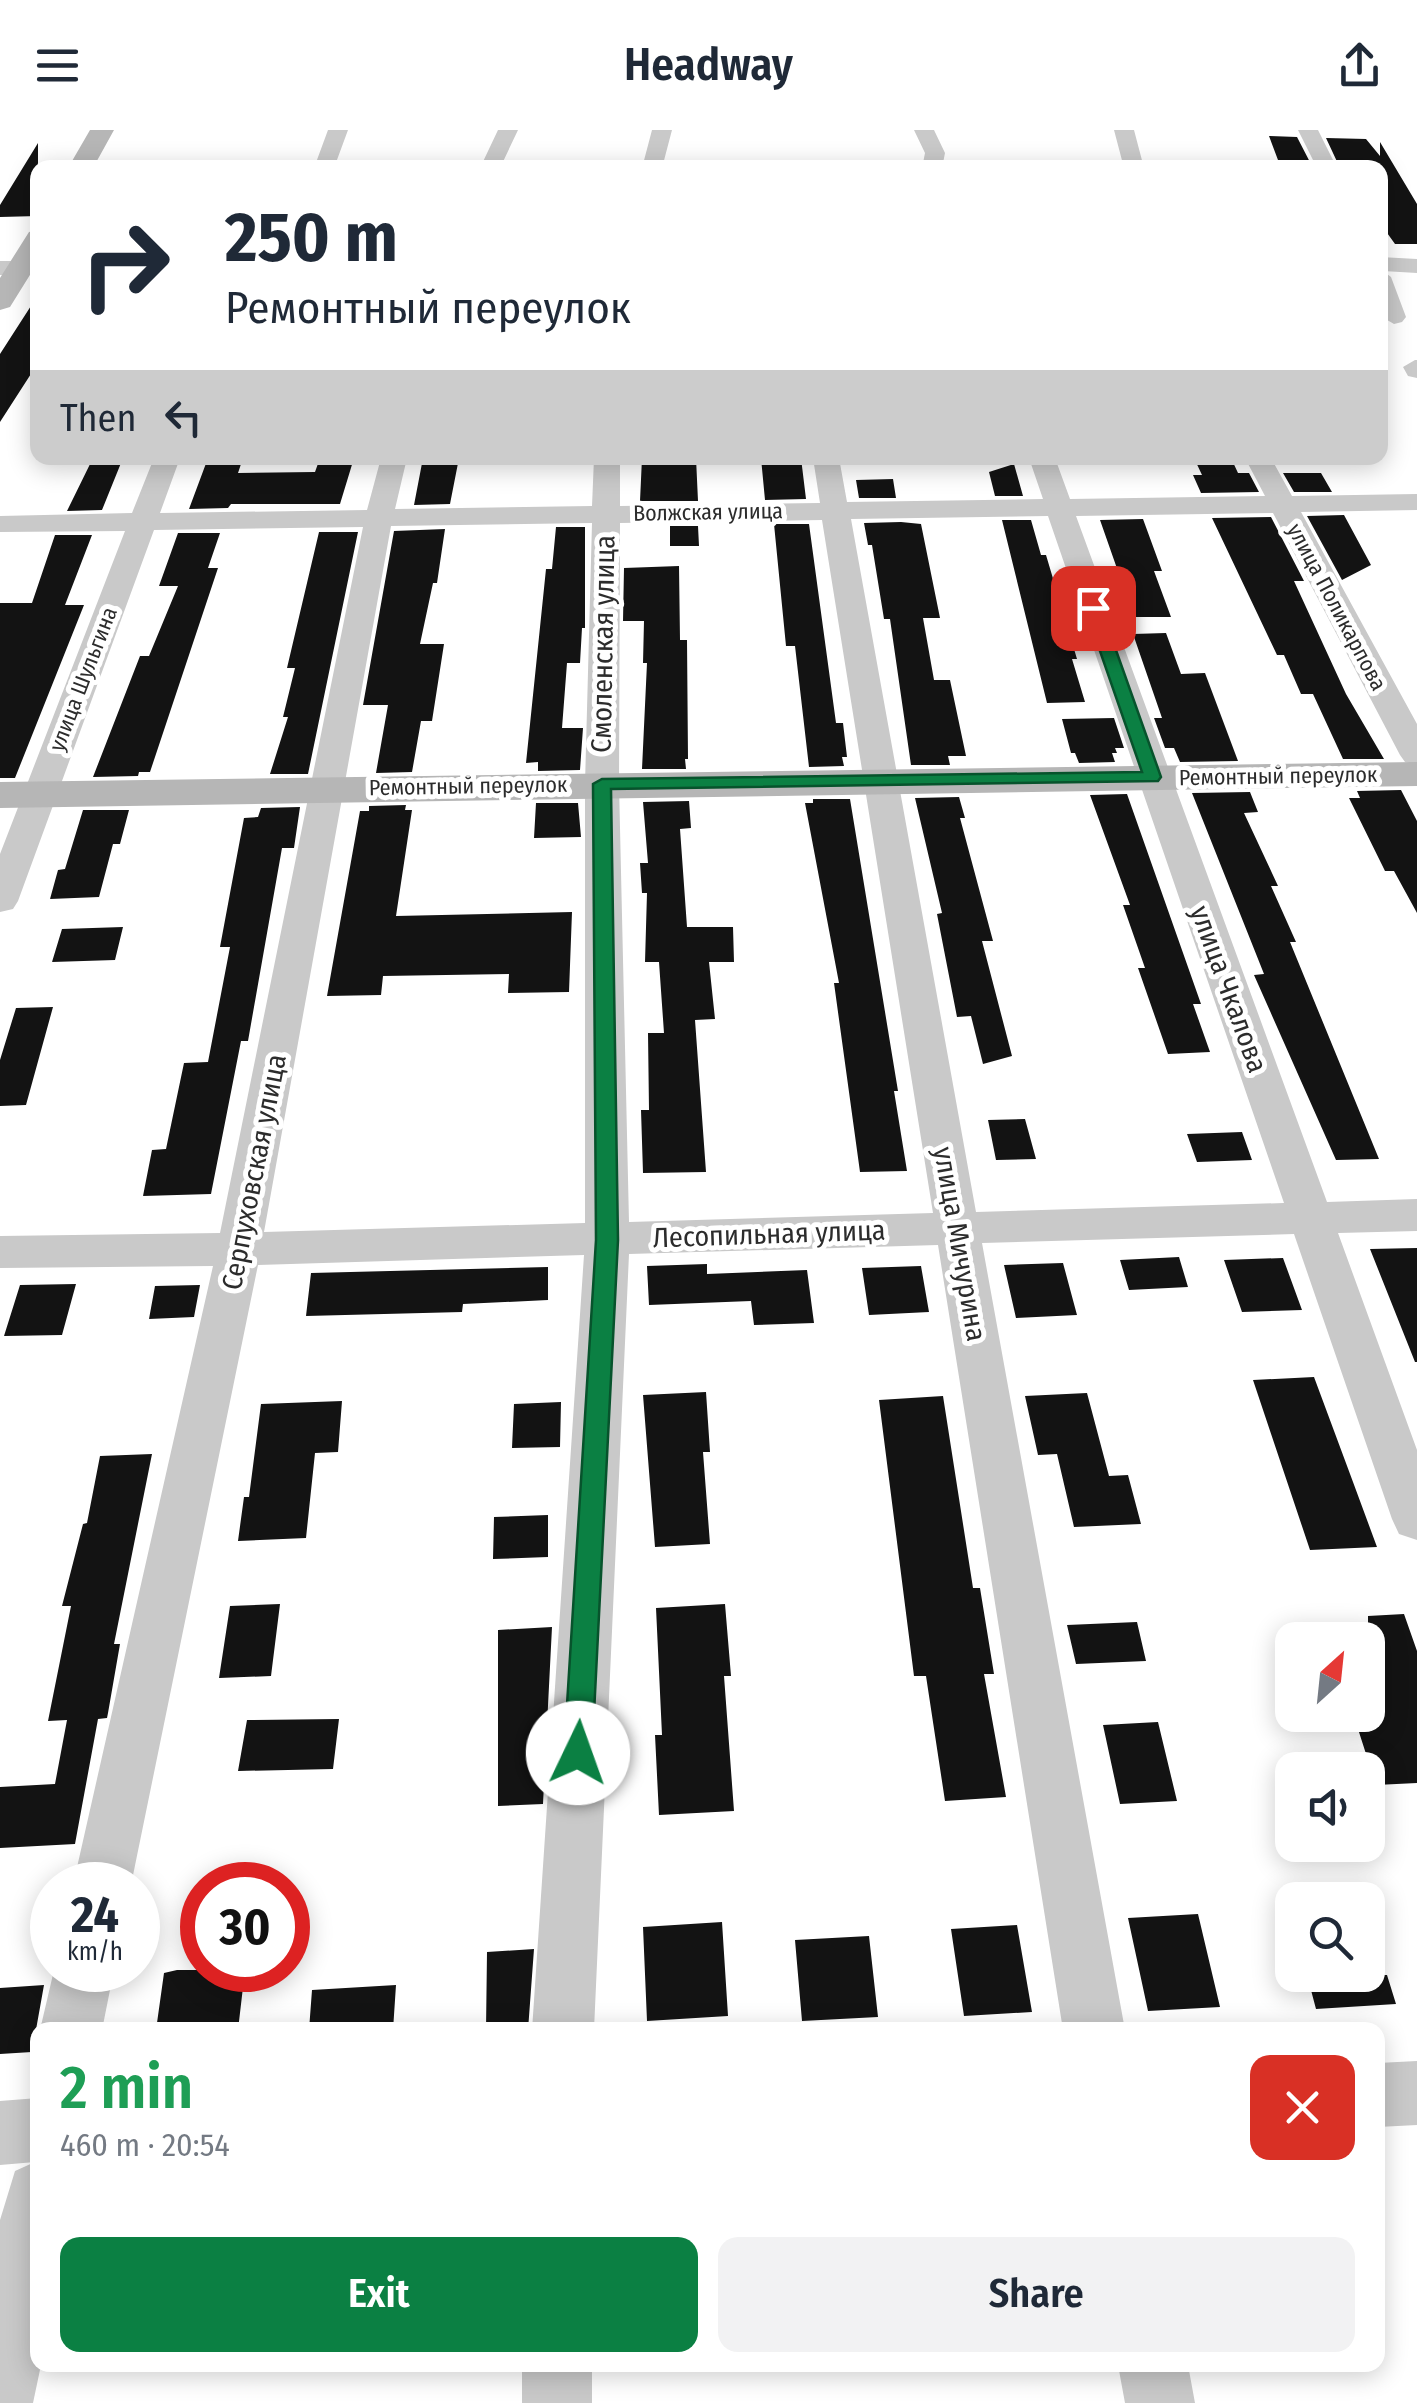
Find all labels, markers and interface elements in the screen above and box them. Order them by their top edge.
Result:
icon: menu [30,38,85,93]
text: Headway [624,38,793,92]
icon: share [1332,38,1387,93]
text: 250 m [225,196,398,280]
icon: right [60,200,190,330]
text: Ремонтный переулок [225,281,631,335]
icon: left [156,390,211,445]
text: Then [60,395,136,441]
street label: Волжская улица [633,497,783,527]
street label: улица Поликарпова [1282,519,1392,695]
street label: Смоленская улица [585,535,621,753]
pin [1051,566,1136,651]
icon: arrive [1066,581,1121,636]
street label: улица Шульгина [43,603,123,755]
street label: Ремонтный переулок [1179,761,1378,791]
street label: Ремонтный переулок [369,771,568,801]
street label: улица Чкалова [1184,901,1274,1077]
street label: Серпуховская улица [215,1051,293,1293]
street label: улица Мичурина [927,1144,993,1344]
street label: Лесопильная улица [652,1213,886,1255]
north arrow [1275,1622,1385,1732]
map controls [1275,1622,1385,1992]
position arrow [526,1701,630,1805]
button: sound [1275,1752,1385,1862]
speed limit sign: 30 [180,1862,310,1992]
button: search [1275,1882,1385,1992]
text: 24 [71,1885,119,1945]
text: km/h [67,1937,123,1967]
text: 2 min [60,2052,193,2124]
button: close [1250,2055,1355,2160]
text: 460 m · 20:54 [60,2126,230,2164]
button: Exit [60,2237,698,2352]
button: Share [718,2237,1355,2352]

